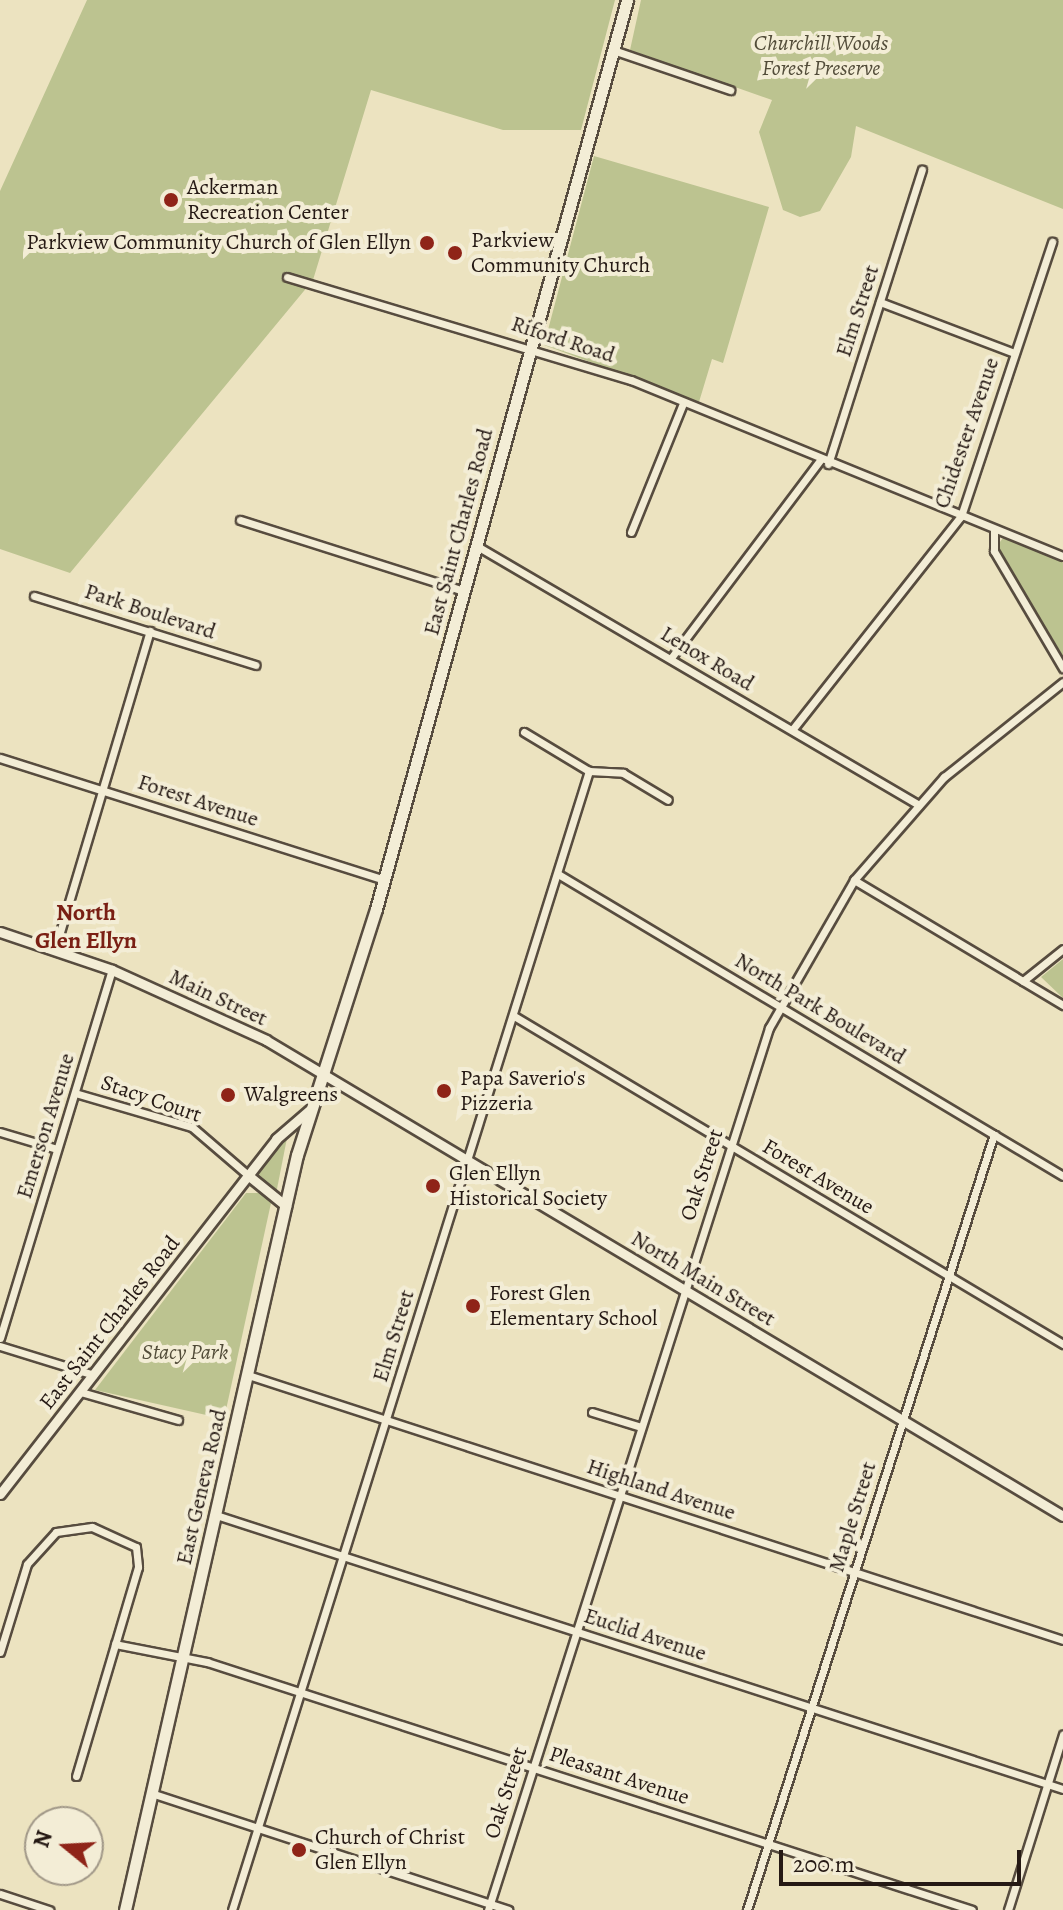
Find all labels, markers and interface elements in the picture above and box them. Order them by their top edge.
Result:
park label: Churchill Woods Forest Preserve [754,30,888,82]
place label: Ackerman Recreation Center [187,174,349,226]
marker: Ackerman Recreation Center [162,191,180,209]
place label: Parkview Community Church [471,227,650,278]
place label: Parkview Community Church of Glen Ellyn [26,230,411,256]
marker: Parkview Community Church of Glen Ellyn [418,234,436,252]
marker: Parkview Community Church [446,244,464,262]
street label: Elm Street [831,262,885,360]
street label: Riford Road [508,311,618,369]
street label: Chidester Avenue [929,354,1005,512]
street label: East Saint Charles Road [419,426,499,638]
street label: Park Boulevard [81,578,219,646]
street label: Lenox Road [656,621,758,697]
street label: Forest Avenue [134,769,262,833]
district label: North Glen Ellyn [35,899,137,955]
street label: North Park Boulevard [730,948,910,1070]
street label: Main Street [165,964,271,1032]
street label: Emerson Avenue [11,1050,81,1202]
place label: Papa Saverio's Pizzeria [460,1065,585,1116]
street label: Stacy Court [97,1070,205,1128]
place label: Walgreens [244,1082,338,1108]
marker: Papa Saverio's Pizzeria [435,1082,453,1100]
marker: Walgreens [219,1086,237,1104]
street label: Oak Street [675,1126,729,1224]
street label: Forest Avenue [758,1133,878,1221]
place label: Glen Ellyn Historical Society [449,1160,607,1212]
marker: Glen Ellyn Historical Society [424,1177,442,1195]
street label: North Main Street [626,1226,780,1332]
street label: East Saint Charles Road [34,1231,186,1415]
place label: Forest Glen Elementary School [489,1280,657,1332]
street label: Elm Street [367,1287,421,1385]
marker: Forest Glen Elementary School [464,1297,482,1315]
park label: Stacy Park [142,1340,228,1366]
street label: East Geneva Road [171,1407,233,1567]
street label: Highland Avenue [583,1454,739,1526]
street label: Maple Street [824,1459,882,1575]
street label: Euclid Avenue [581,1603,709,1667]
street label: Pleasant Avenue [546,1741,692,1811]
street label: Oak Street [479,1744,533,1842]
north arrow [24,1806,104,1886]
place label: Church of Christ Glen Ellyn [315,1824,465,1876]
text: N [26,1827,60,1851]
scale bar [783,1834,1025,1884]
marker: Church of Christ Glen Ellyn [290,1841,308,1859]
text: 200 m [793,1848,855,1880]

